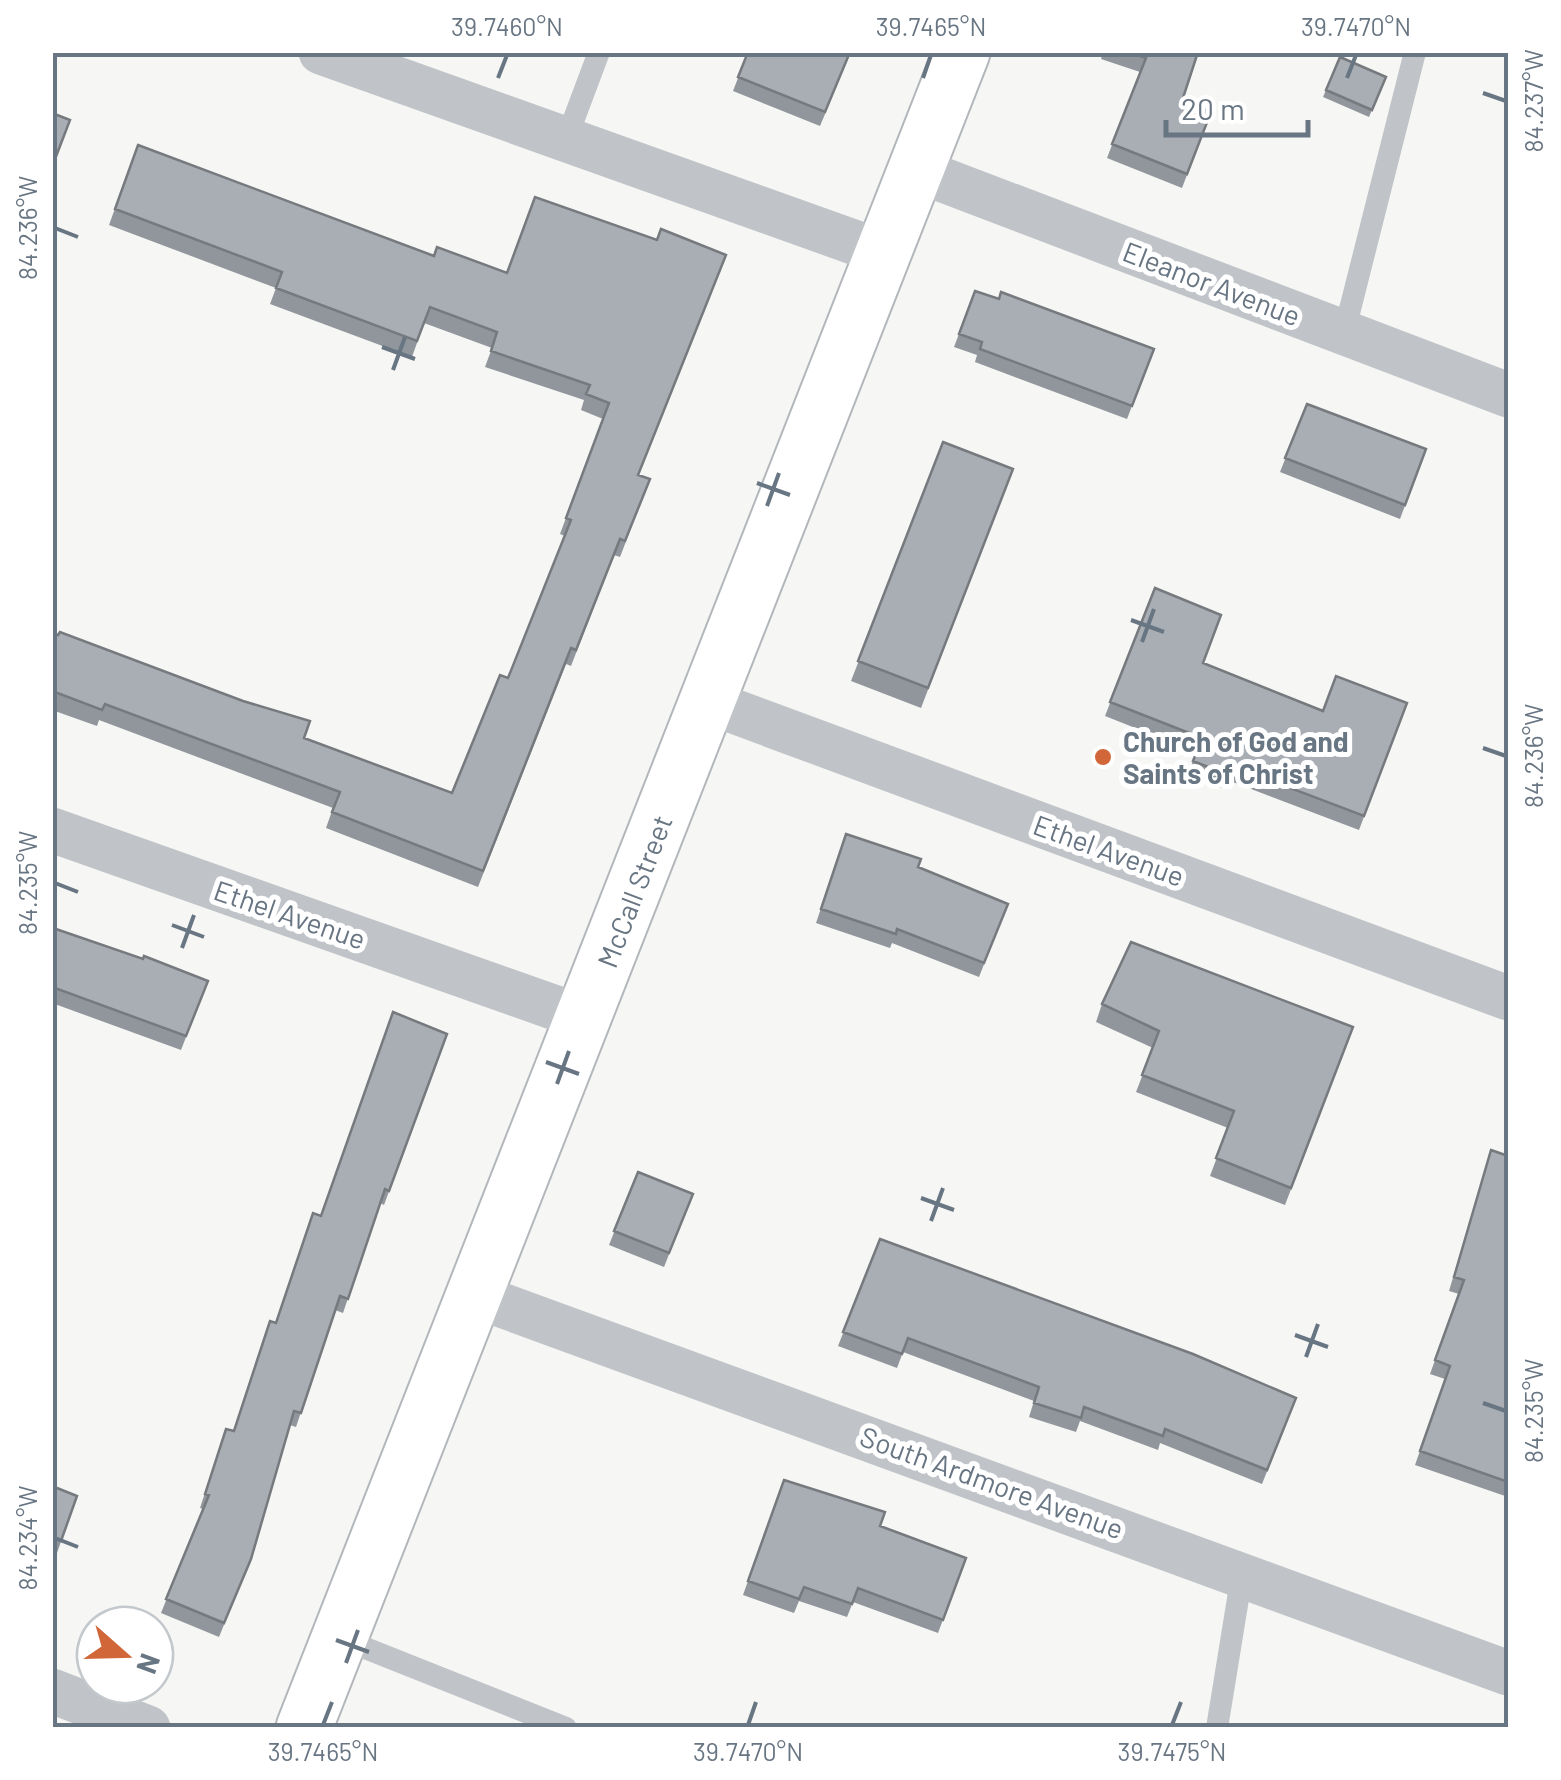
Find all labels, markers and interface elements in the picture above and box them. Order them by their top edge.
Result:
text: 39.7460°N [451,11,563,41]
text: 39.7465°N [876,11,986,41]
text: 39.7470°N [1301,11,1411,41]
text: 84.237°W [1518,49,1548,153]
scale bar [1166,75,1308,137]
text: 20 m [1181,90,1245,126]
text: 84.236°W [12,176,42,280]
street label: Eleanor Avenue [1118,234,1306,332]
text: 84.236°W [1518,704,1548,808]
place label: Church of God and Saints of Christ [1123,724,1349,790]
marker: Church of God and Saints of Christ [1092,746,1114,768]
street label: Ethel Avenue [1029,807,1189,893]
street label: McCall Street [589,810,679,972]
text: 84.235°W [12,831,42,935]
street label: Ethel Avenue [210,872,370,956]
text: 84.235°W [1518,1359,1548,1463]
street label: South Ardmore Avenue [856,1419,1128,1545]
text: 84.234°W [12,1485,42,1591]
north arrow [75,1605,175,1705]
text: N [130,1649,169,1678]
text: 39.7465°N [268,1736,378,1766]
text: 39.7470°N [693,1736,803,1766]
text: 39.7475°N [1118,1736,1226,1766]

